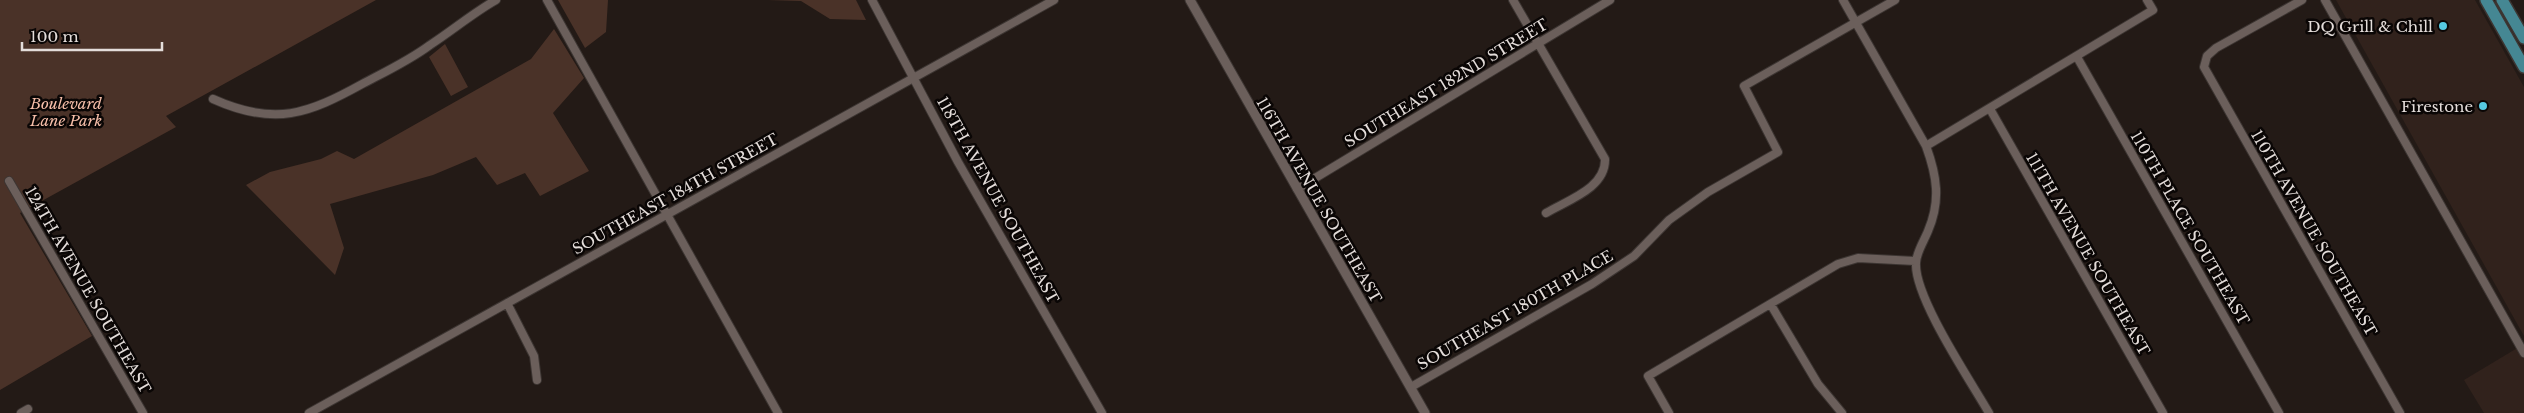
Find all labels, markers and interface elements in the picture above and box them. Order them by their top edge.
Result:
street label: SOUTHEAST 182ND STREET [1341,15,1551,151]
place label: DQ Grill & Chill [2307,17,2433,36]
scale bar [22,20,162,52]
marker: DQ Grill & Chill [2437,20,2449,32]
text: 100 m [30,27,79,46]
street label: 118TH AVENUE SOUTHEAST [933,93,1063,307]
park label: Boulevard Lane Park [29,94,102,130]
street label: 116TH AVENUE SOUTHEAST [1252,94,1386,306]
place label: Firestone [2401,97,2473,116]
marker: Firestone [2477,100,2489,112]
street label: 110TH AVENUE SOUTHEAST [2247,126,2381,340]
street label: 110TH PLACE SOUTHEAST [2127,128,2253,328]
street label: SOUTHEAST 184TH STREET [569,129,781,259]
street label: 111TH AVENUE SOUTHEAST [2022,149,2154,359]
street label: 124TH AVENUE SOUTHEAST [21,183,155,397]
street label: SOUTHEAST 180TH PLACE [1414,246,1616,374]

